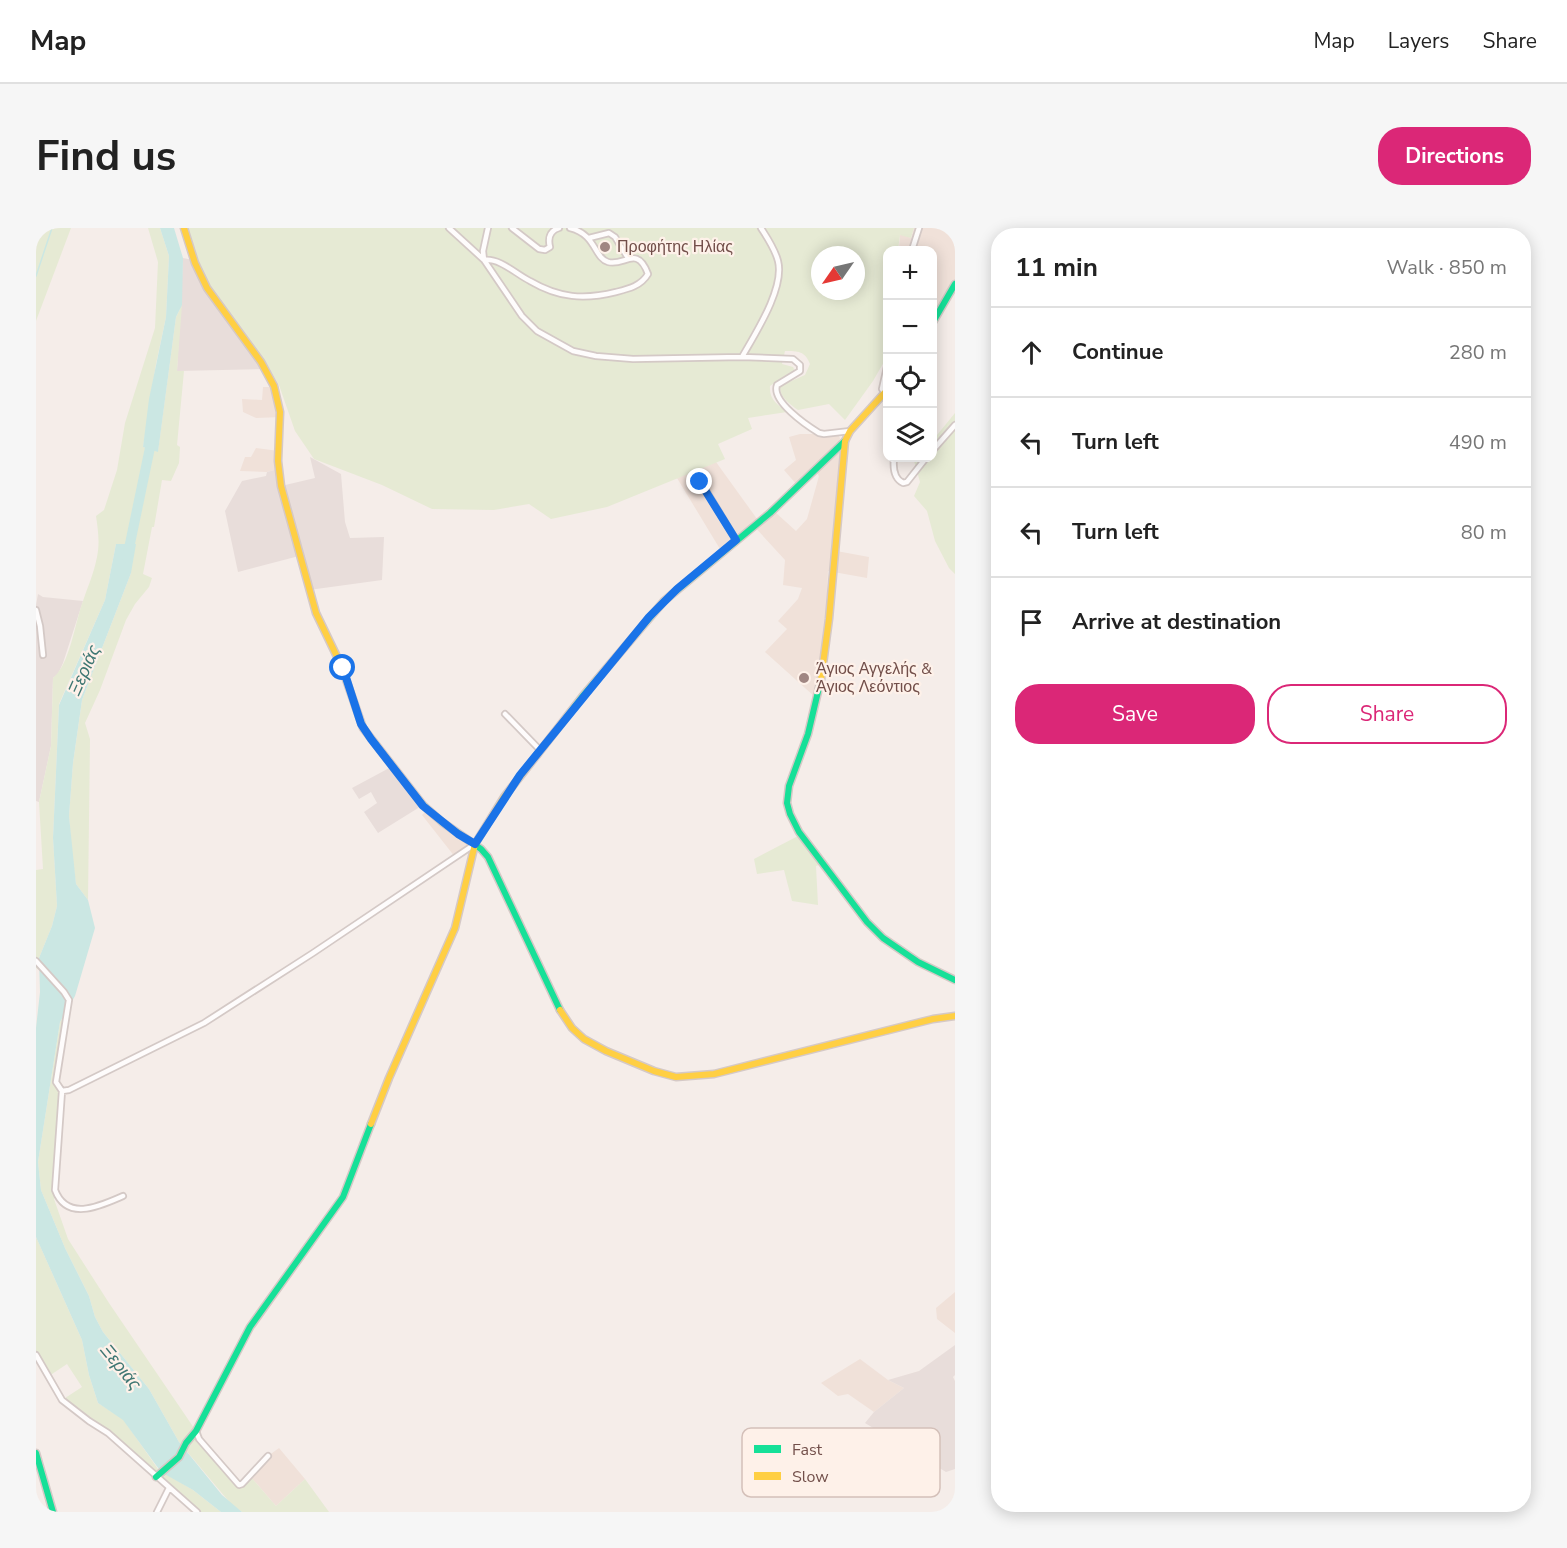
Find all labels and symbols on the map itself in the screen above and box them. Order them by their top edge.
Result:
place label: Προφήτης Ηλίας [617,236,733,258]
marker: Προφήτης Ηλίας [598,240,612,254]
north arrow [811,246,865,300]
route end [686,468,712,494]
water label: Ξεριάς [62,641,106,700]
route start [329,654,355,680]
place label: Άγιος Αγγελής & Άγιος Λεόντιος [816,658,932,698]
marker: Άγιος Αγγελής & Άγιος Λεόντιος [797,671,811,685]
water label: Ξεριάς [94,1338,147,1395]
legend [742,1428,940,1497]
text: Fast [792,1439,823,1461]
text: Slow [792,1466,829,1488]

